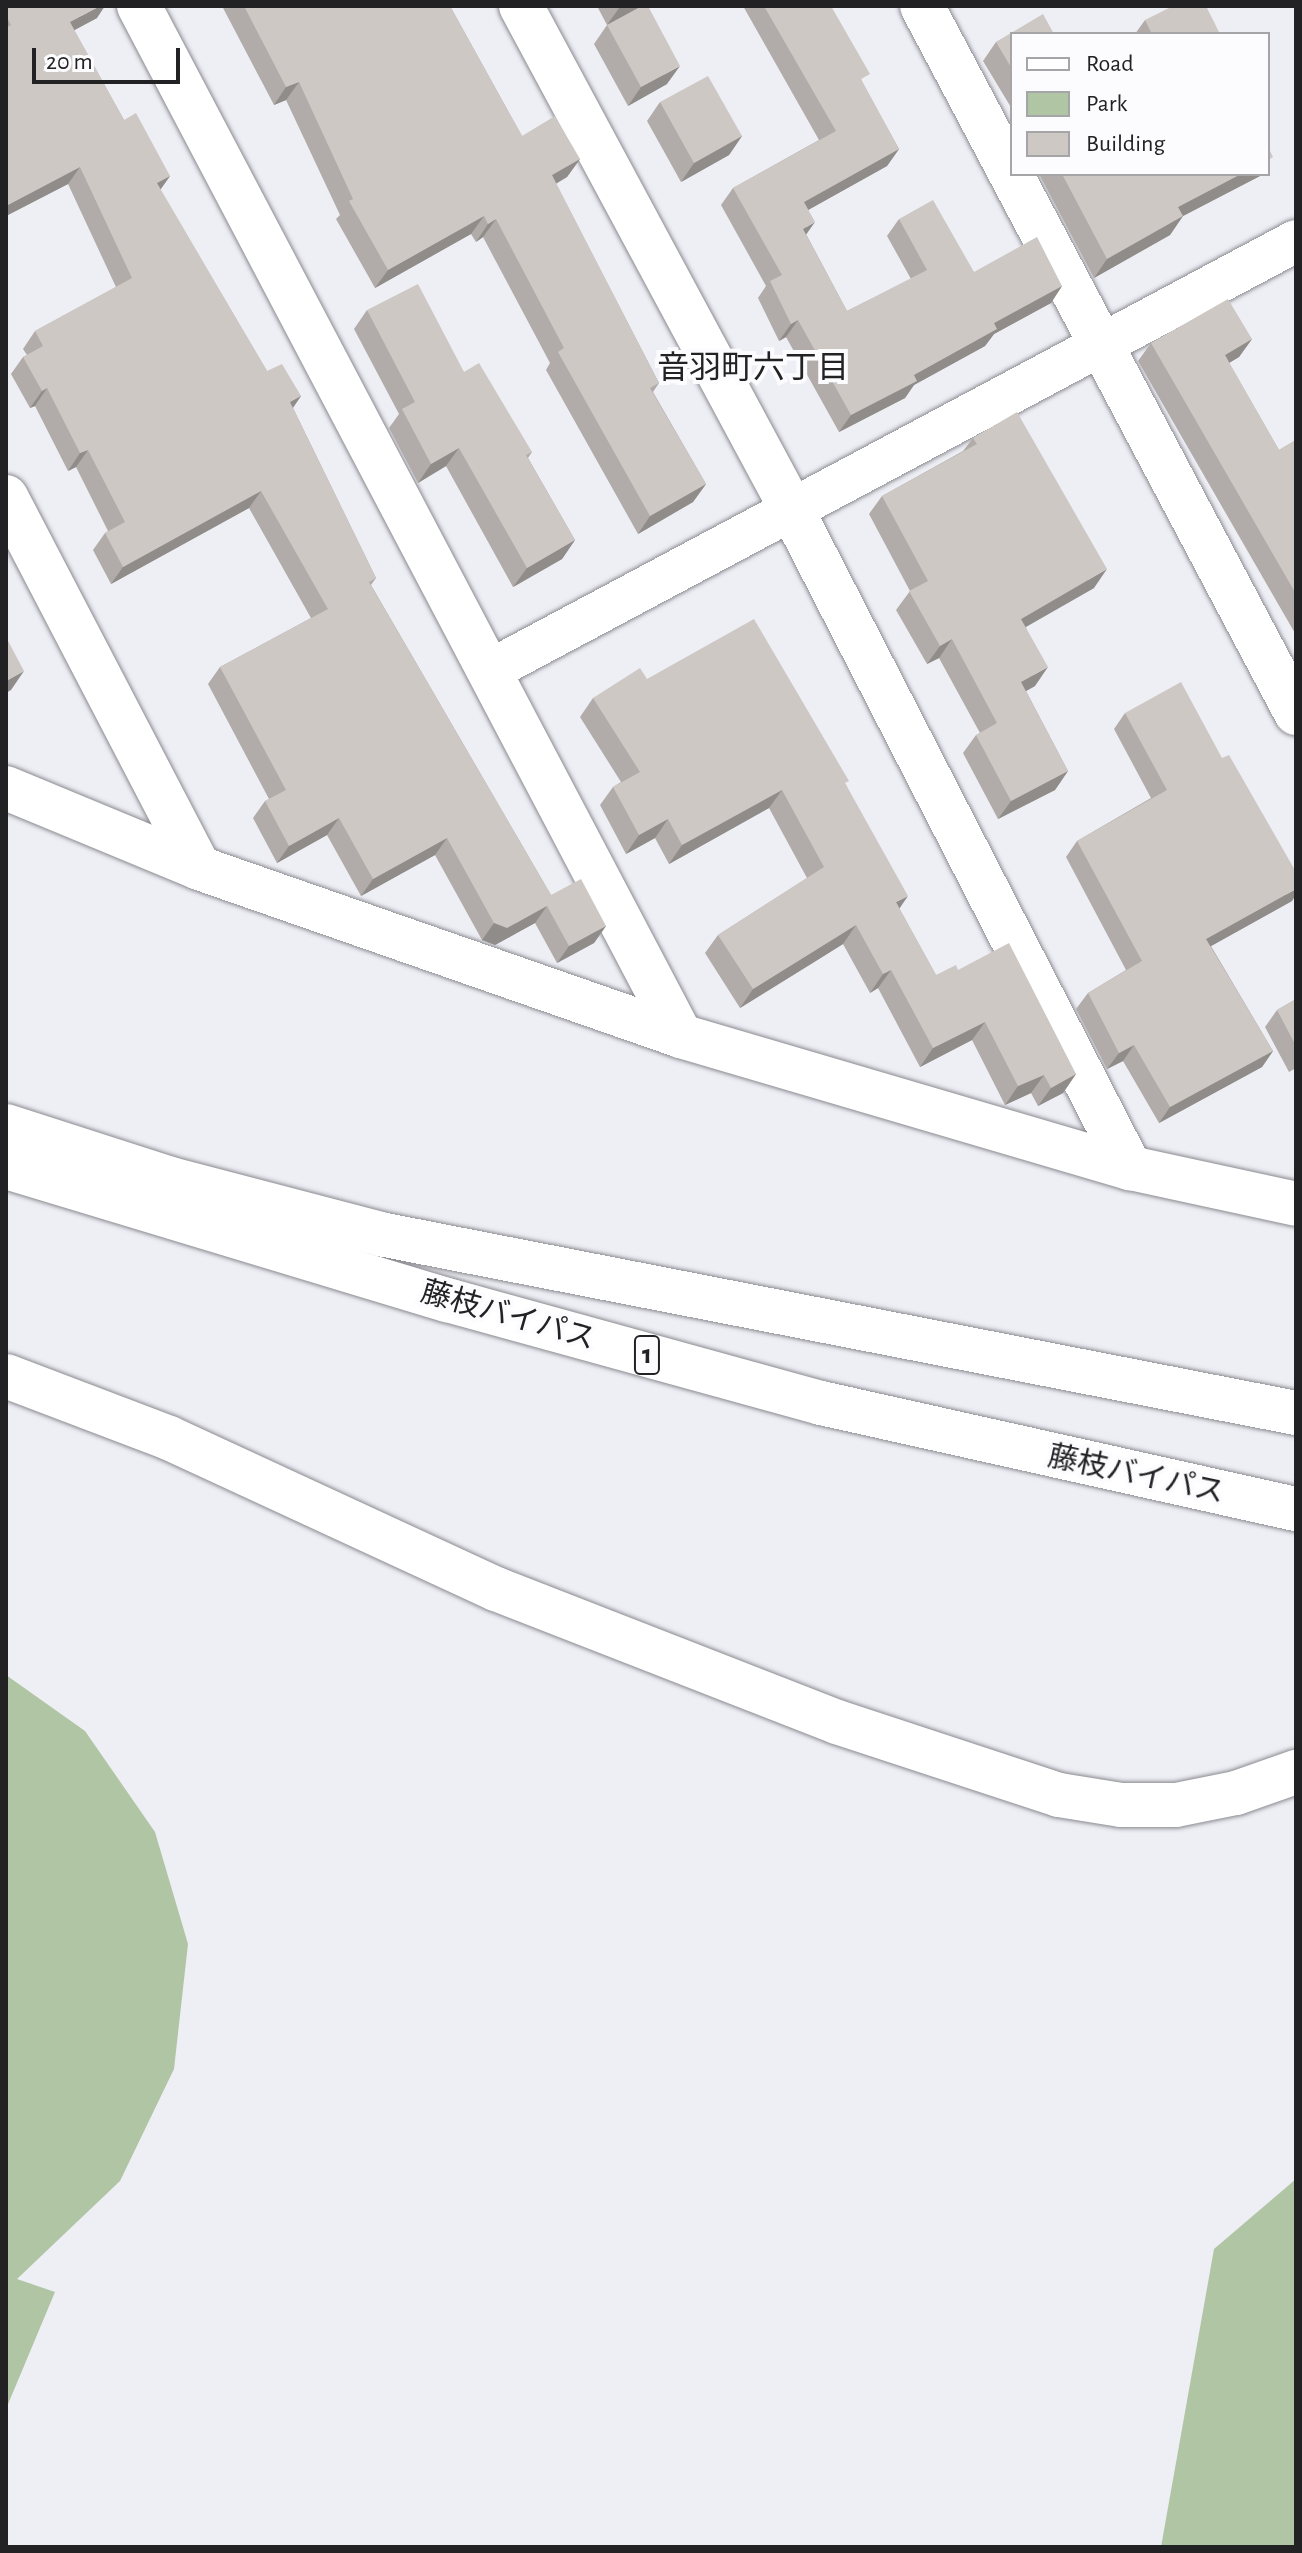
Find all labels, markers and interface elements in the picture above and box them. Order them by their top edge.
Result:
scale bar [36,32,184,82]
legend [1010,32,1270,176]
text: 20 m [46,50,93,74]
text: Road [1086,52,1134,76]
text: Park [1086,92,1127,116]
text: Building [1086,132,1165,156]
district label: 音羽町六丁目 [657,349,849,387]
street label: 藤枝バイパス [417,1274,599,1358]
road number: 1 [633,1331,661,1379]
street label: 藤枝バイパス [1044,1439,1228,1511]

